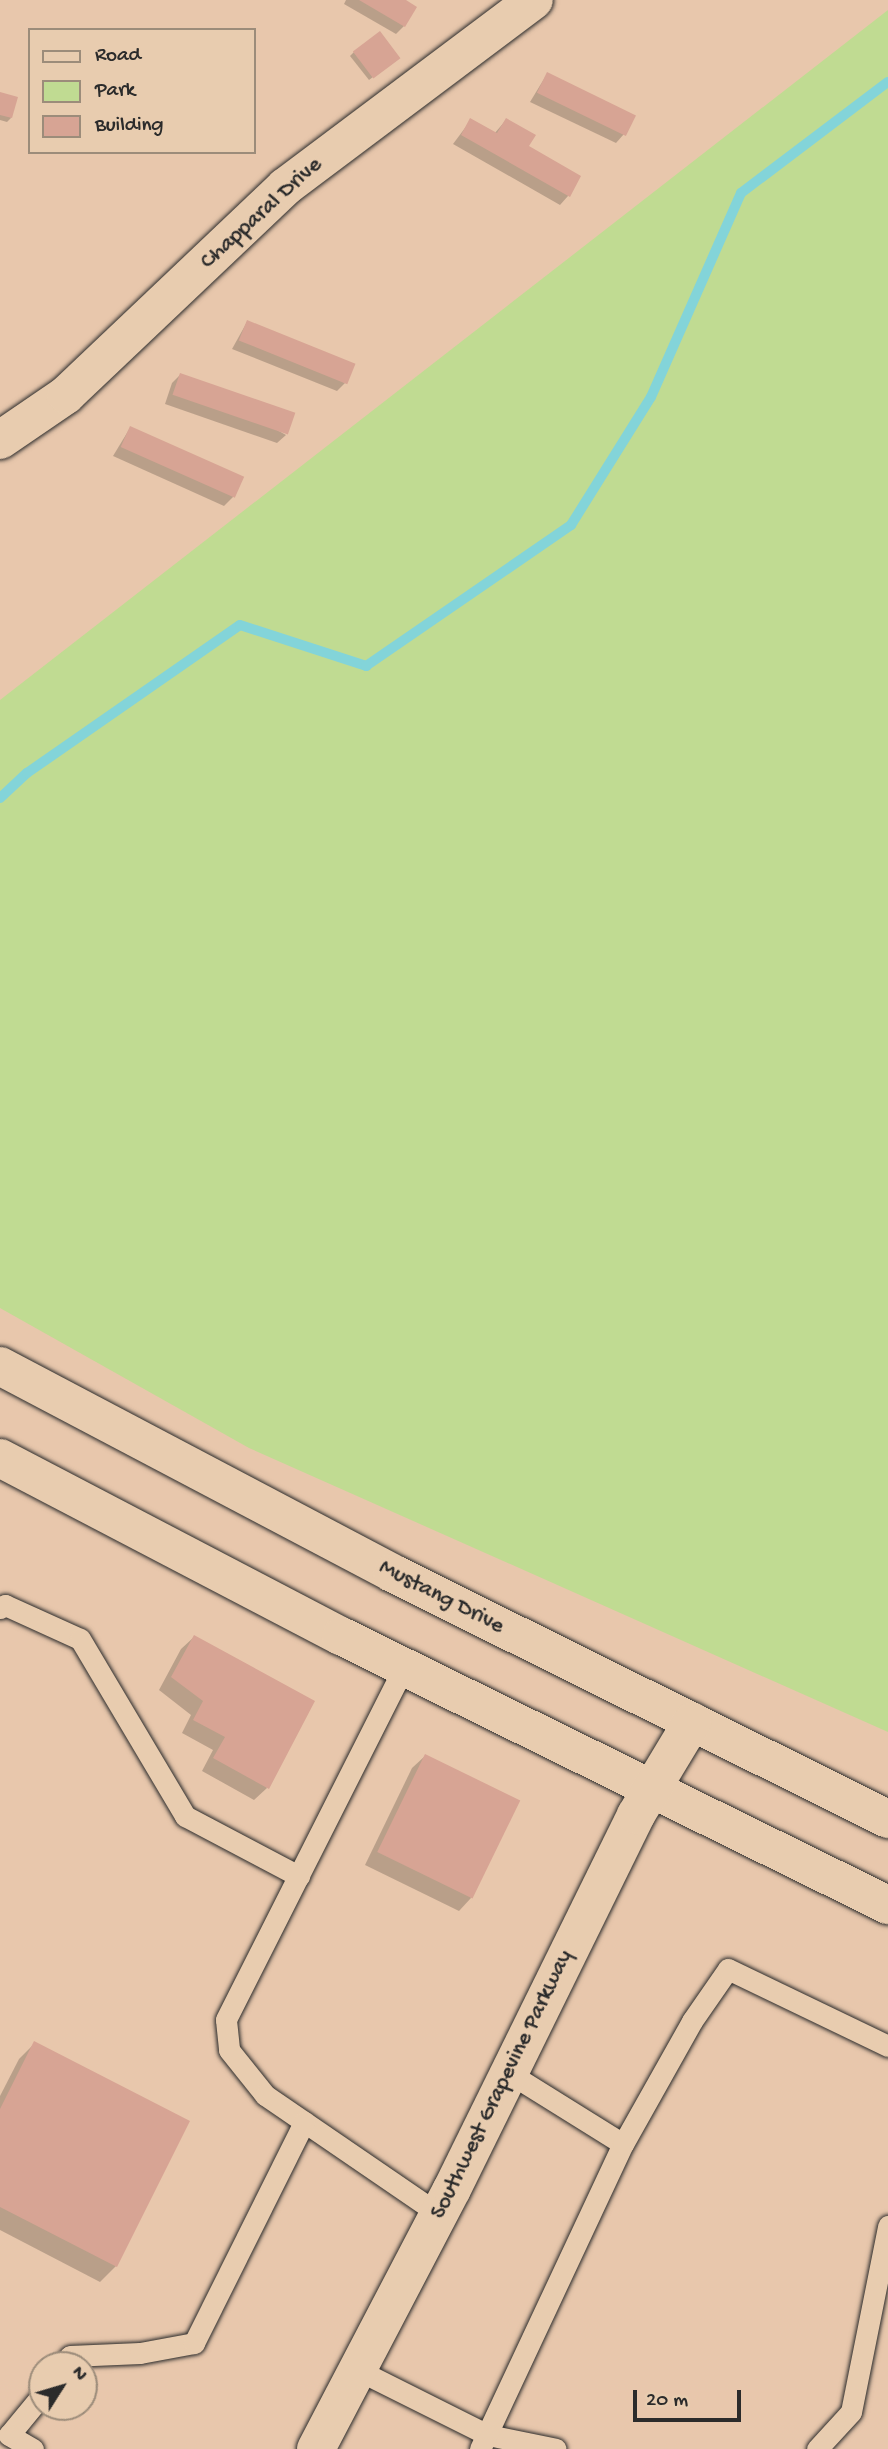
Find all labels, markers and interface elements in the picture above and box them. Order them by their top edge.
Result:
legend [28,28,256,154]
text: Road [95,44,141,69]
text: Park [95,79,135,104]
text: Building [95,114,164,139]
street label: Chapparal Drive [195,152,329,276]
street label: Mustang Drive [374,1555,508,1641]
street label: Southwest Grapevine Parkway [426,1946,580,2224]
north arrow [28,2351,98,2421]
text: N [66,2362,91,2386]
scale bar [636,2376,744,2420]
text: 20 m [646,2389,688,2414]

